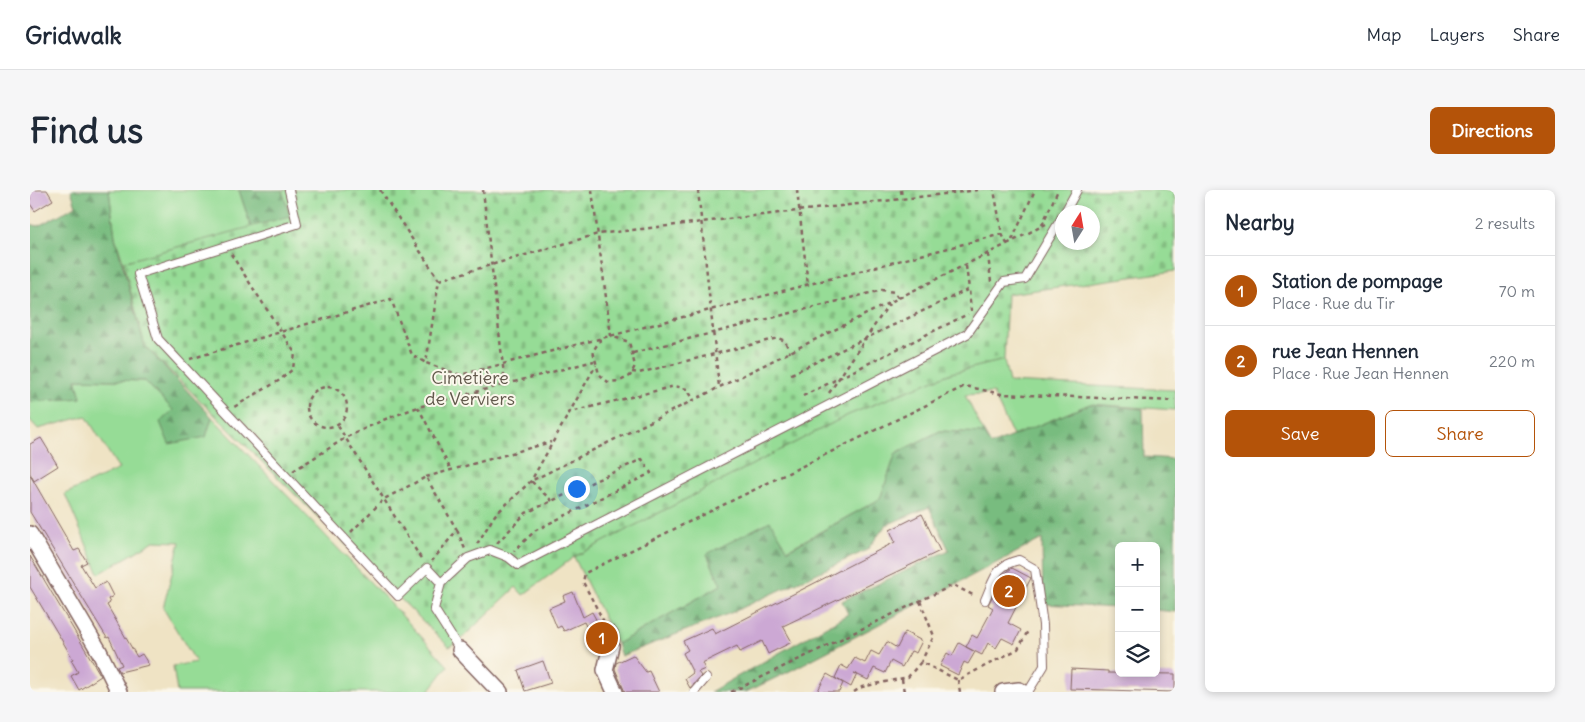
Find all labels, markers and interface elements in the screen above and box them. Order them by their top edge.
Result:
text: Gridwalk [25,20,122,50]
text: Map [1366,23,1401,46]
text: Layers [1429,23,1485,46]
text: Share [1513,23,1560,46]
button: Directions [1430,107,1555,154]
text: Find us [30,108,143,152]
north arrow [1055,205,1100,250]
text: Nearby [1225,209,1295,236]
text: 2 results [1475,213,1535,233]
text: Station de pompage [1272,269,1443,293]
text: 1 [1238,281,1244,301]
text: 70 m [1499,281,1535,301]
text: Place · Rue du Tir [1272,293,1395,313]
text: rue Jean Hennen [1272,339,1419,363]
text: 2 [1237,351,1245,371]
text: 220 m [1489,351,1535,371]
text: Place · Rue Jean Hennen [1272,363,1449,383]
park label: Cimetière de Verviers [425,366,515,410]
button: Save [1225,410,1375,457]
button: Share [1385,410,1535,457]
your location [564,476,590,502]
map controls [1115,542,1160,677]
button: + [1115,542,1160,587]
pin: 2 [993,572,1025,610]
button: − [1115,587,1160,632]
pin: 1 [586,619,618,657]
button: layers [1115,632,1160,677]

